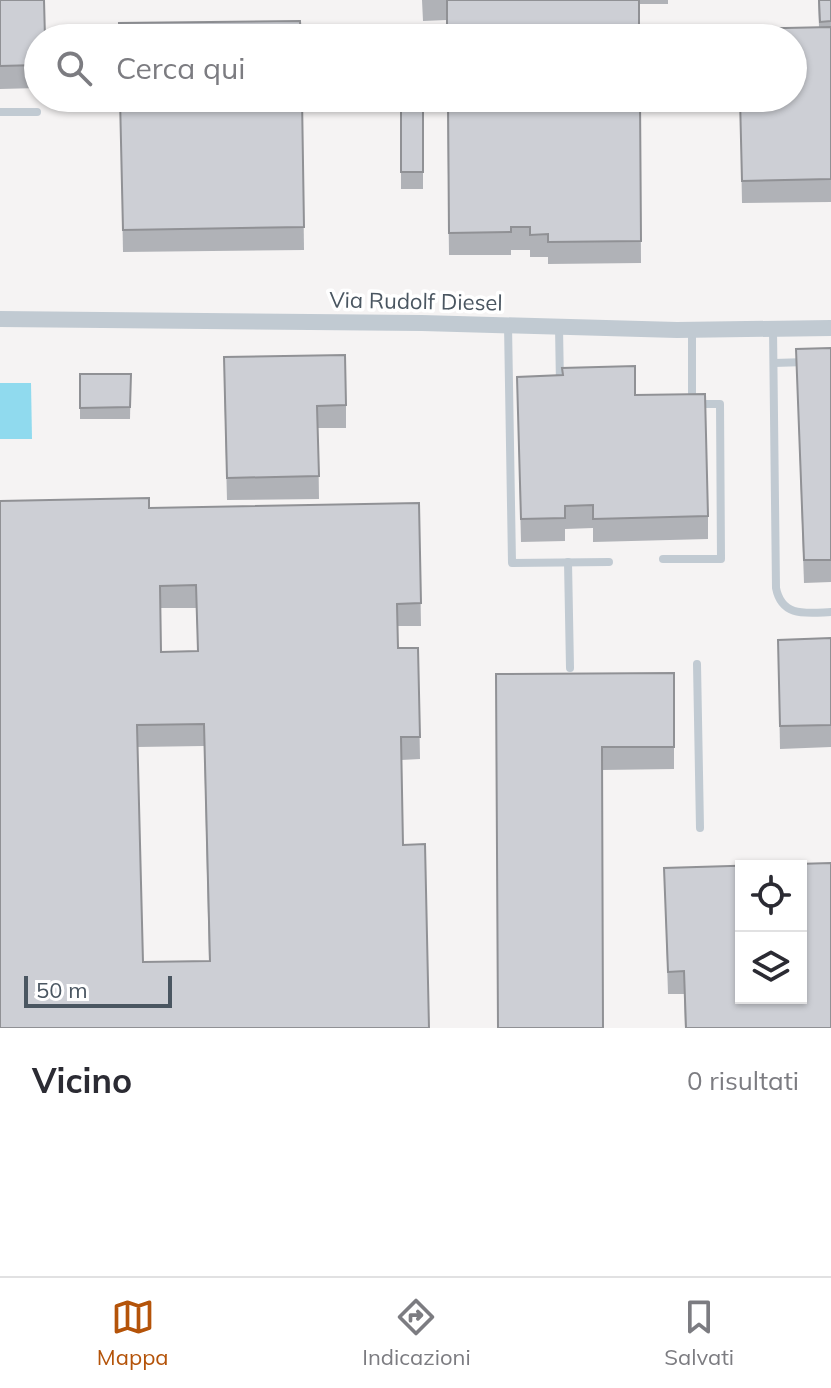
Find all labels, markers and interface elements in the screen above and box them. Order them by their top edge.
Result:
search box [24,24,807,112]
icon: search [52,46,96,90]
text: Cerca qui [116,49,246,87]
street label: Via Rudolf Diesel [329,285,503,317]
map controls [735,860,807,1004]
button: locate [735,860,807,932]
button: layers [735,932,807,1004]
scale bar [24,972,172,1008]
text: 50 m [36,976,87,1004]
text: Vicino [32,1059,132,1102]
text: 0 risultati [687,1064,799,1097]
tab: Mappa [97,1295,169,1371]
tab: Indicazioni [362,1295,471,1371]
tab: Salvati [664,1295,734,1371]

